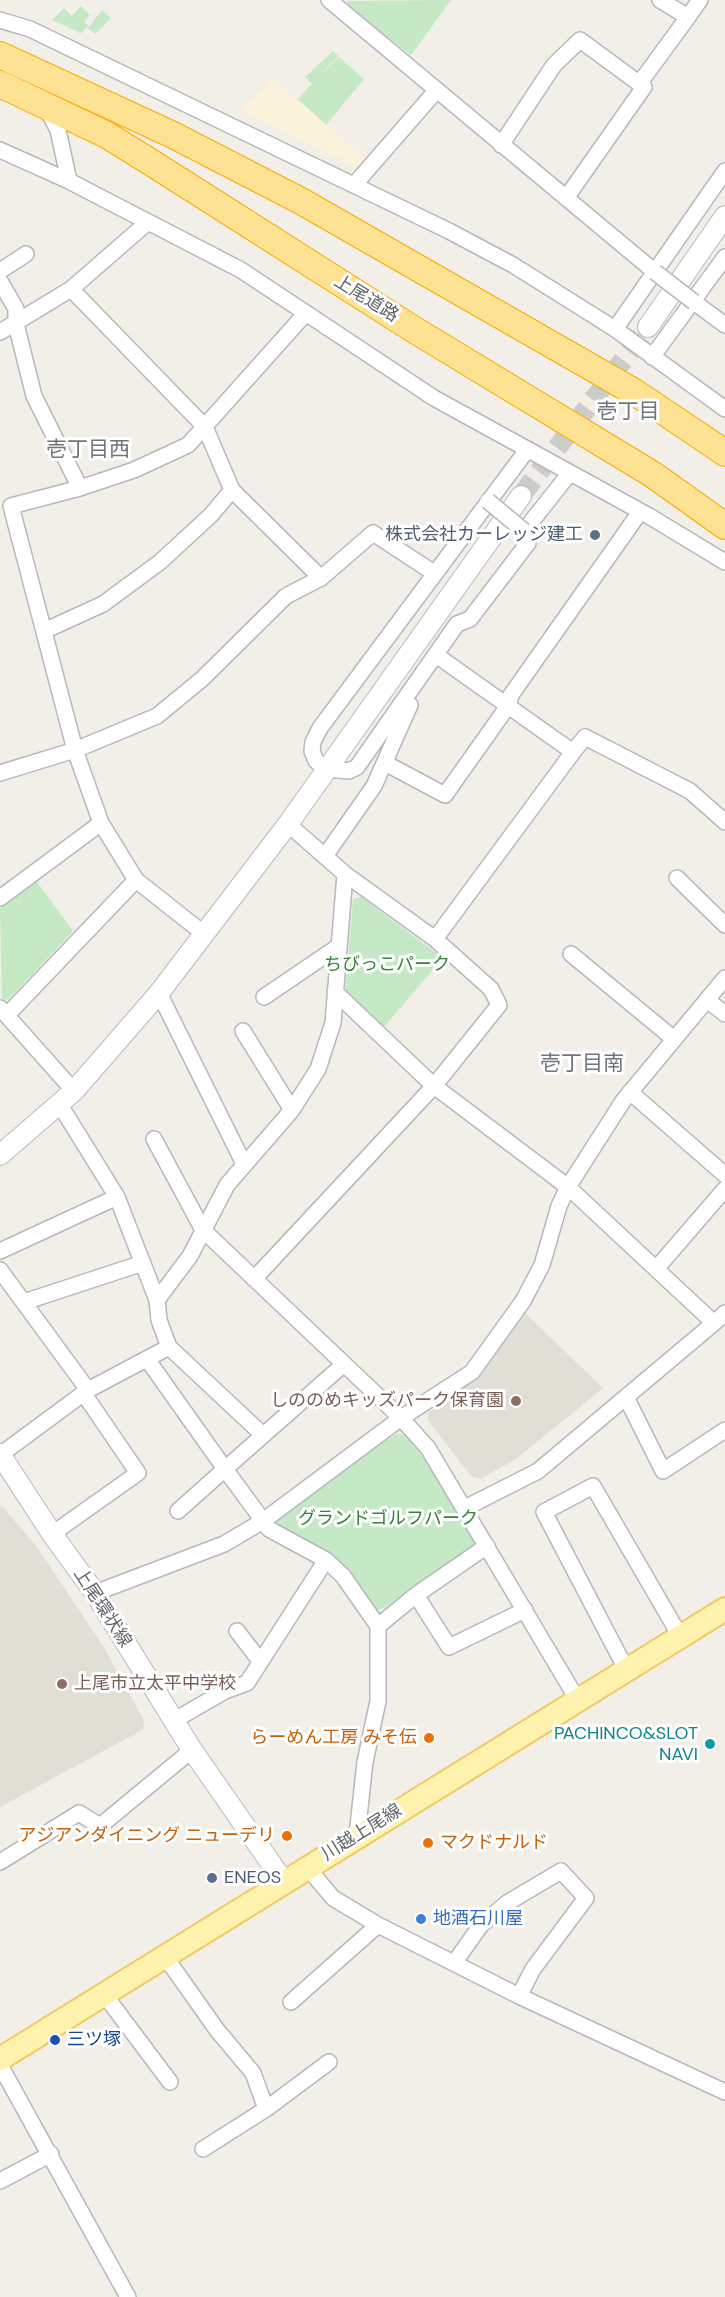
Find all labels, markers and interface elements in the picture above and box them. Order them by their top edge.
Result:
street label: 上尾道路 [330,271,402,327]
district label: 壱丁目 [597,399,659,425]
district label: 壱丁目西 [46,437,130,463]
place label: 株式会社カーレッジ建工 [385,524,583,546]
marker: 株式会社カーレッジ建工 [588,528,602,542]
park label: ちびっこパーク [324,954,450,976]
district label: 壱丁目南 [540,1051,624,1077]
place label: しののめキッズパーク保育園 [270,1390,504,1412]
marker: しののめキッズパーク保育園 [509,1394,523,1408]
park label: グランドゴルフパーク [298,1508,478,1530]
street label: 上尾環状線 [68,1564,136,1652]
place label: 上尾市立太平中学校 [74,1673,236,1695]
marker: 上尾市立太平中学校 [55,1677,69,1691]
place label: PACHINCO&SLOT NAVI [554,1723,698,1766]
place label: らーめん工房 みそ伝 [250,1727,417,1749]
marker: らーめん工房 みそ伝 [422,1731,436,1745]
marker: PACHINCO&SLOT NAVI [703,1737,717,1751]
street label: 川越上尾線 [318,1800,406,1866]
place label: アジアンダイニング ニューデリ [18,1825,275,1847]
marker: アジアンダイニング ニューデリ [280,1829,294,1843]
place label: マクドナルド [440,1832,548,1854]
marker: マクドナルド [421,1836,435,1850]
place label: ENEOS [224,1867,281,1889]
marker: ENEOS [205,1871,219,1885]
place label: 地酒石川屋 [433,1908,523,1930]
marker: 地酒石川屋 [414,1912,428,1926]
place label: 三ツ塚 [67,2029,121,2051]
marker: 三ツ塚 [48,2033,62,2047]

